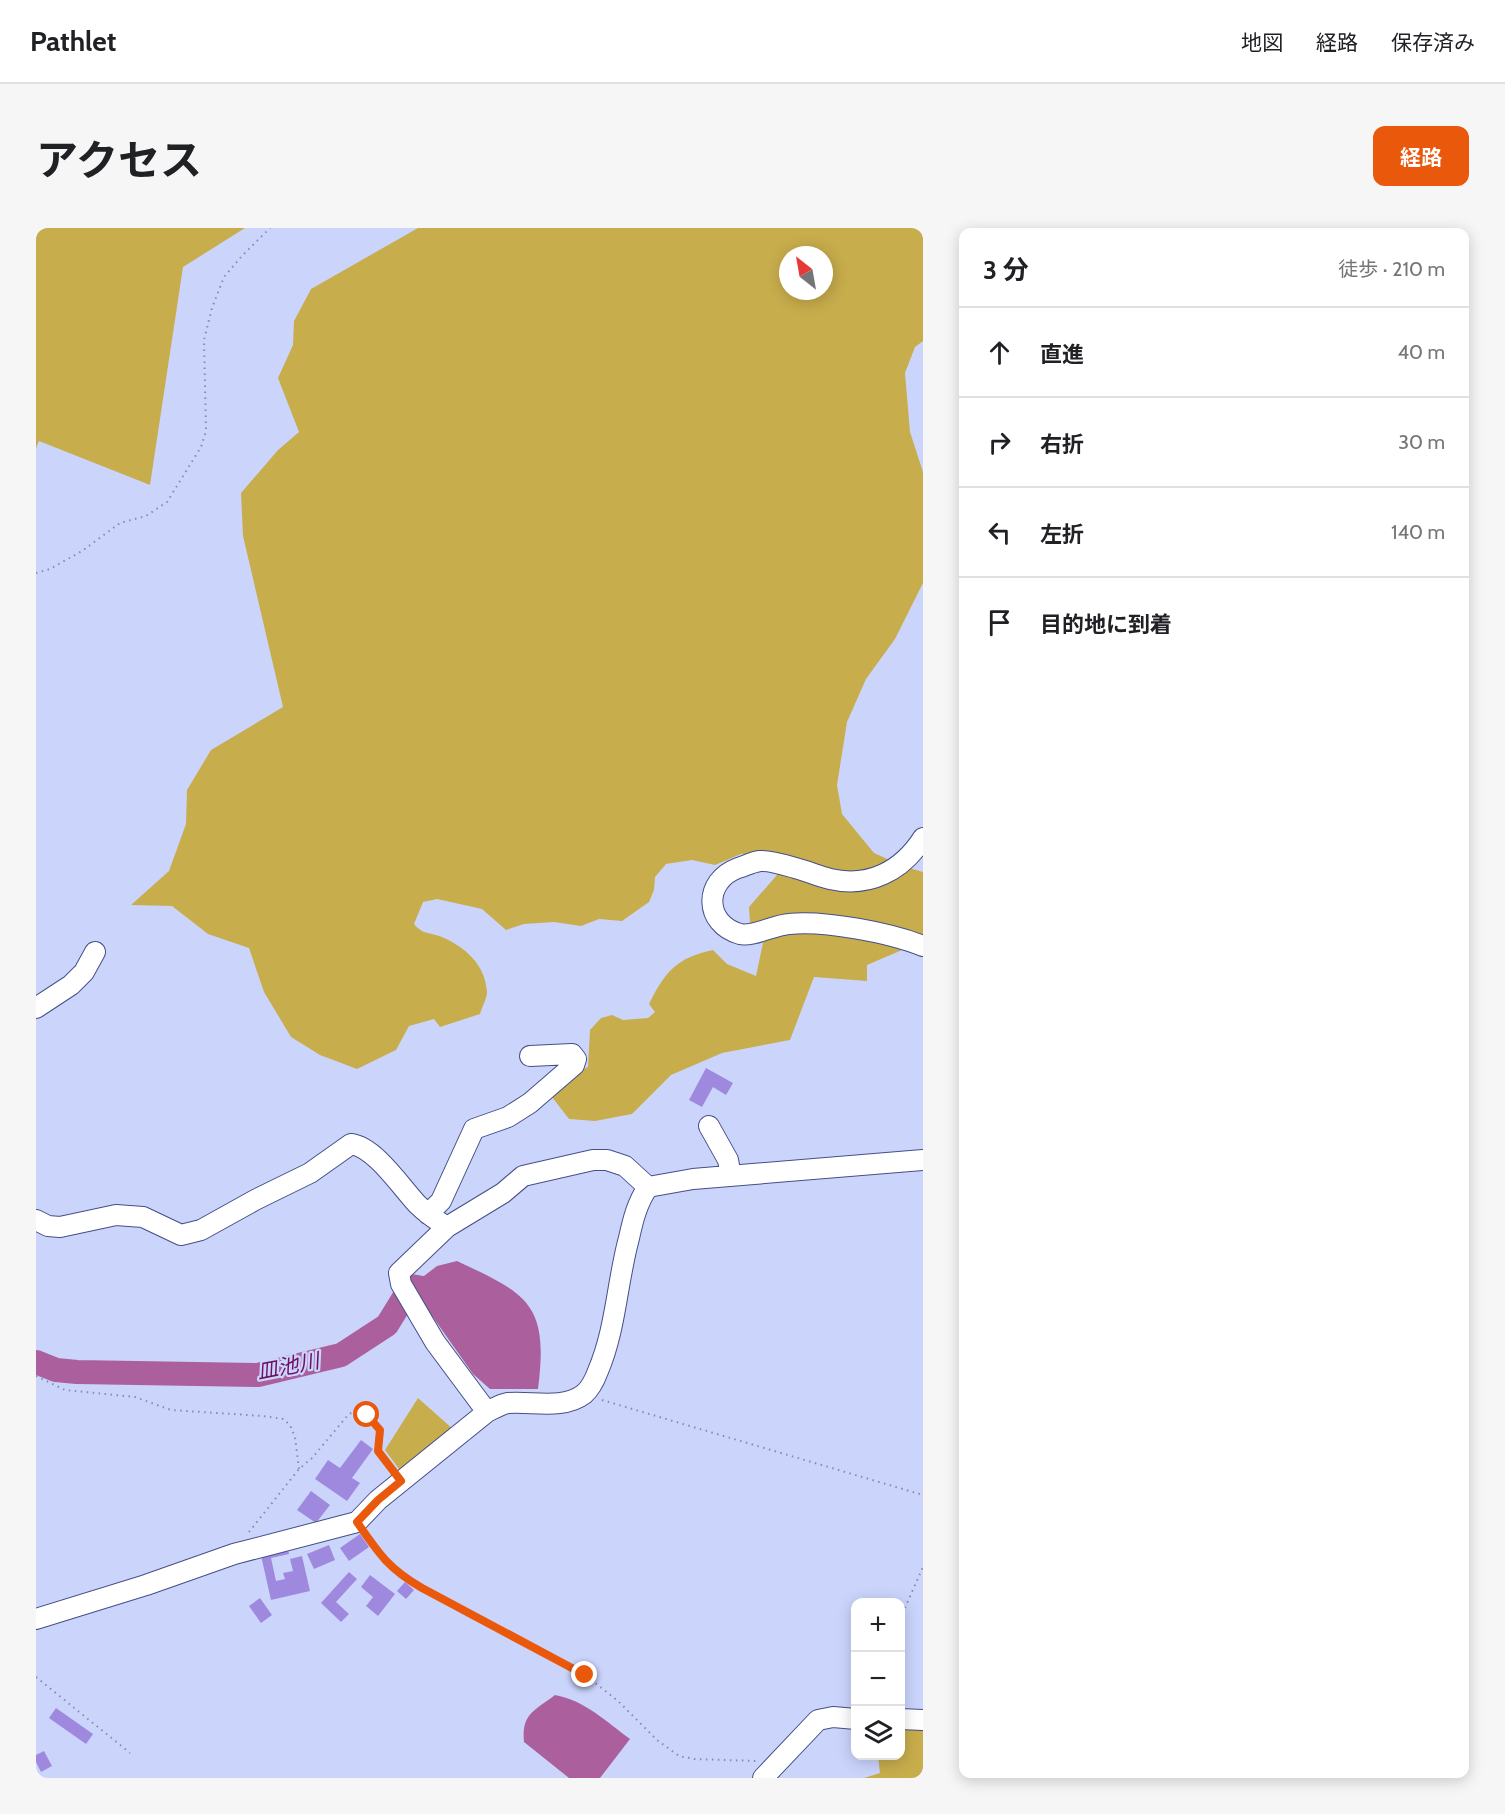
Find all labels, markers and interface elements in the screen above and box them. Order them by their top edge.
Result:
text: Pathlet [30,24,116,58]
text: 地図 [1241,30,1283,55]
text: 経路 [1316,30,1358,55]
text: 保存済み [1391,30,1475,55]
button: 経路 [1373,126,1469,186]
text: アクセス [36,134,202,186]
north arrow [779,246,833,300]
text: 3 分 [983,254,1029,286]
text: 徒歩 · 210 m [1338,257,1445,281]
icon: ahead [983,336,1016,369]
text: 40 m [1397,340,1445,364]
text: 直進 [1040,341,1084,368]
icon: right [983,426,1016,459]
text: 30 m [1398,430,1445,454]
text: 右折 [1040,431,1084,458]
icon: left [983,516,1016,549]
text: 140 m [1391,520,1445,544]
text: 左折 [1040,521,1084,548]
icon: arrive [983,606,1016,639]
text: 目的地に到着 [1040,611,1172,638]
water label: 皿池川 [255,1347,323,1384]
route start [353,1401,379,1427]
map controls [851,1598,905,1760]
button: + [851,1598,905,1652]
button: − [851,1652,905,1706]
route end [571,1661,597,1687]
button: layers [851,1706,905,1760]

